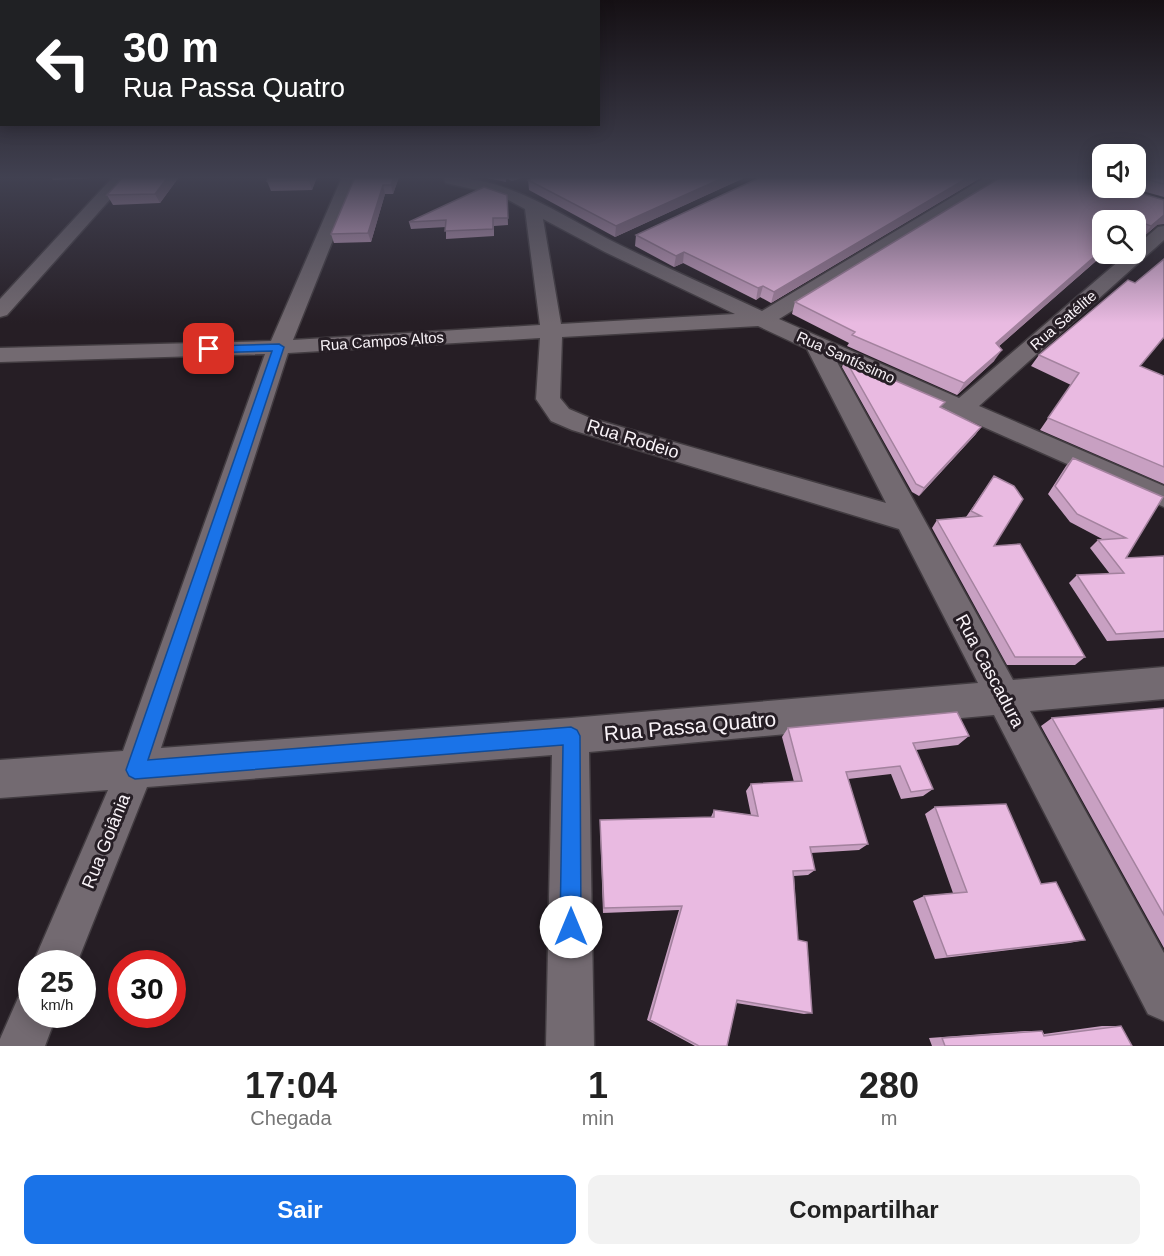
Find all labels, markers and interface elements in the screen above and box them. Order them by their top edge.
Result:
icon: left [24,24,102,102]
text: 30 m [123,24,219,71]
text: Rua Passa Quatro [123,73,345,103]
map controls [1092,144,1146,264]
button: sound [1092,144,1146,198]
button: search [1092,210,1146,264]
street label: Rua Satélite [1027,287,1099,353]
pin [183,323,234,374]
street label: Rua Campos Altos [319,328,445,354]
street label: Rua Santíssimo [794,328,898,386]
icon: arrive [192,332,225,365]
street label: Rua Rodeio [585,416,681,462]
street label: Rua Cascadura [952,611,1029,732]
street label: Rua Passa Quatro [603,707,777,745]
street label: Rua Goiânia [78,790,134,891]
position arrow [539,895,603,959]
speed limit sign: 30 [108,950,186,1028]
text: 25 [40,965,74,998]
text: km/h [41,996,73,1013]
text: 17:04 [245,1065,337,1106]
text: 1 [588,1065,608,1106]
text: 280 [859,1065,919,1106]
text: Chegada [250,1107,332,1129]
text: min [582,1107,614,1129]
text: m [881,1107,897,1129]
button: Sair [24,1175,576,1244]
button: Compartilhar [588,1175,1140,1244]

